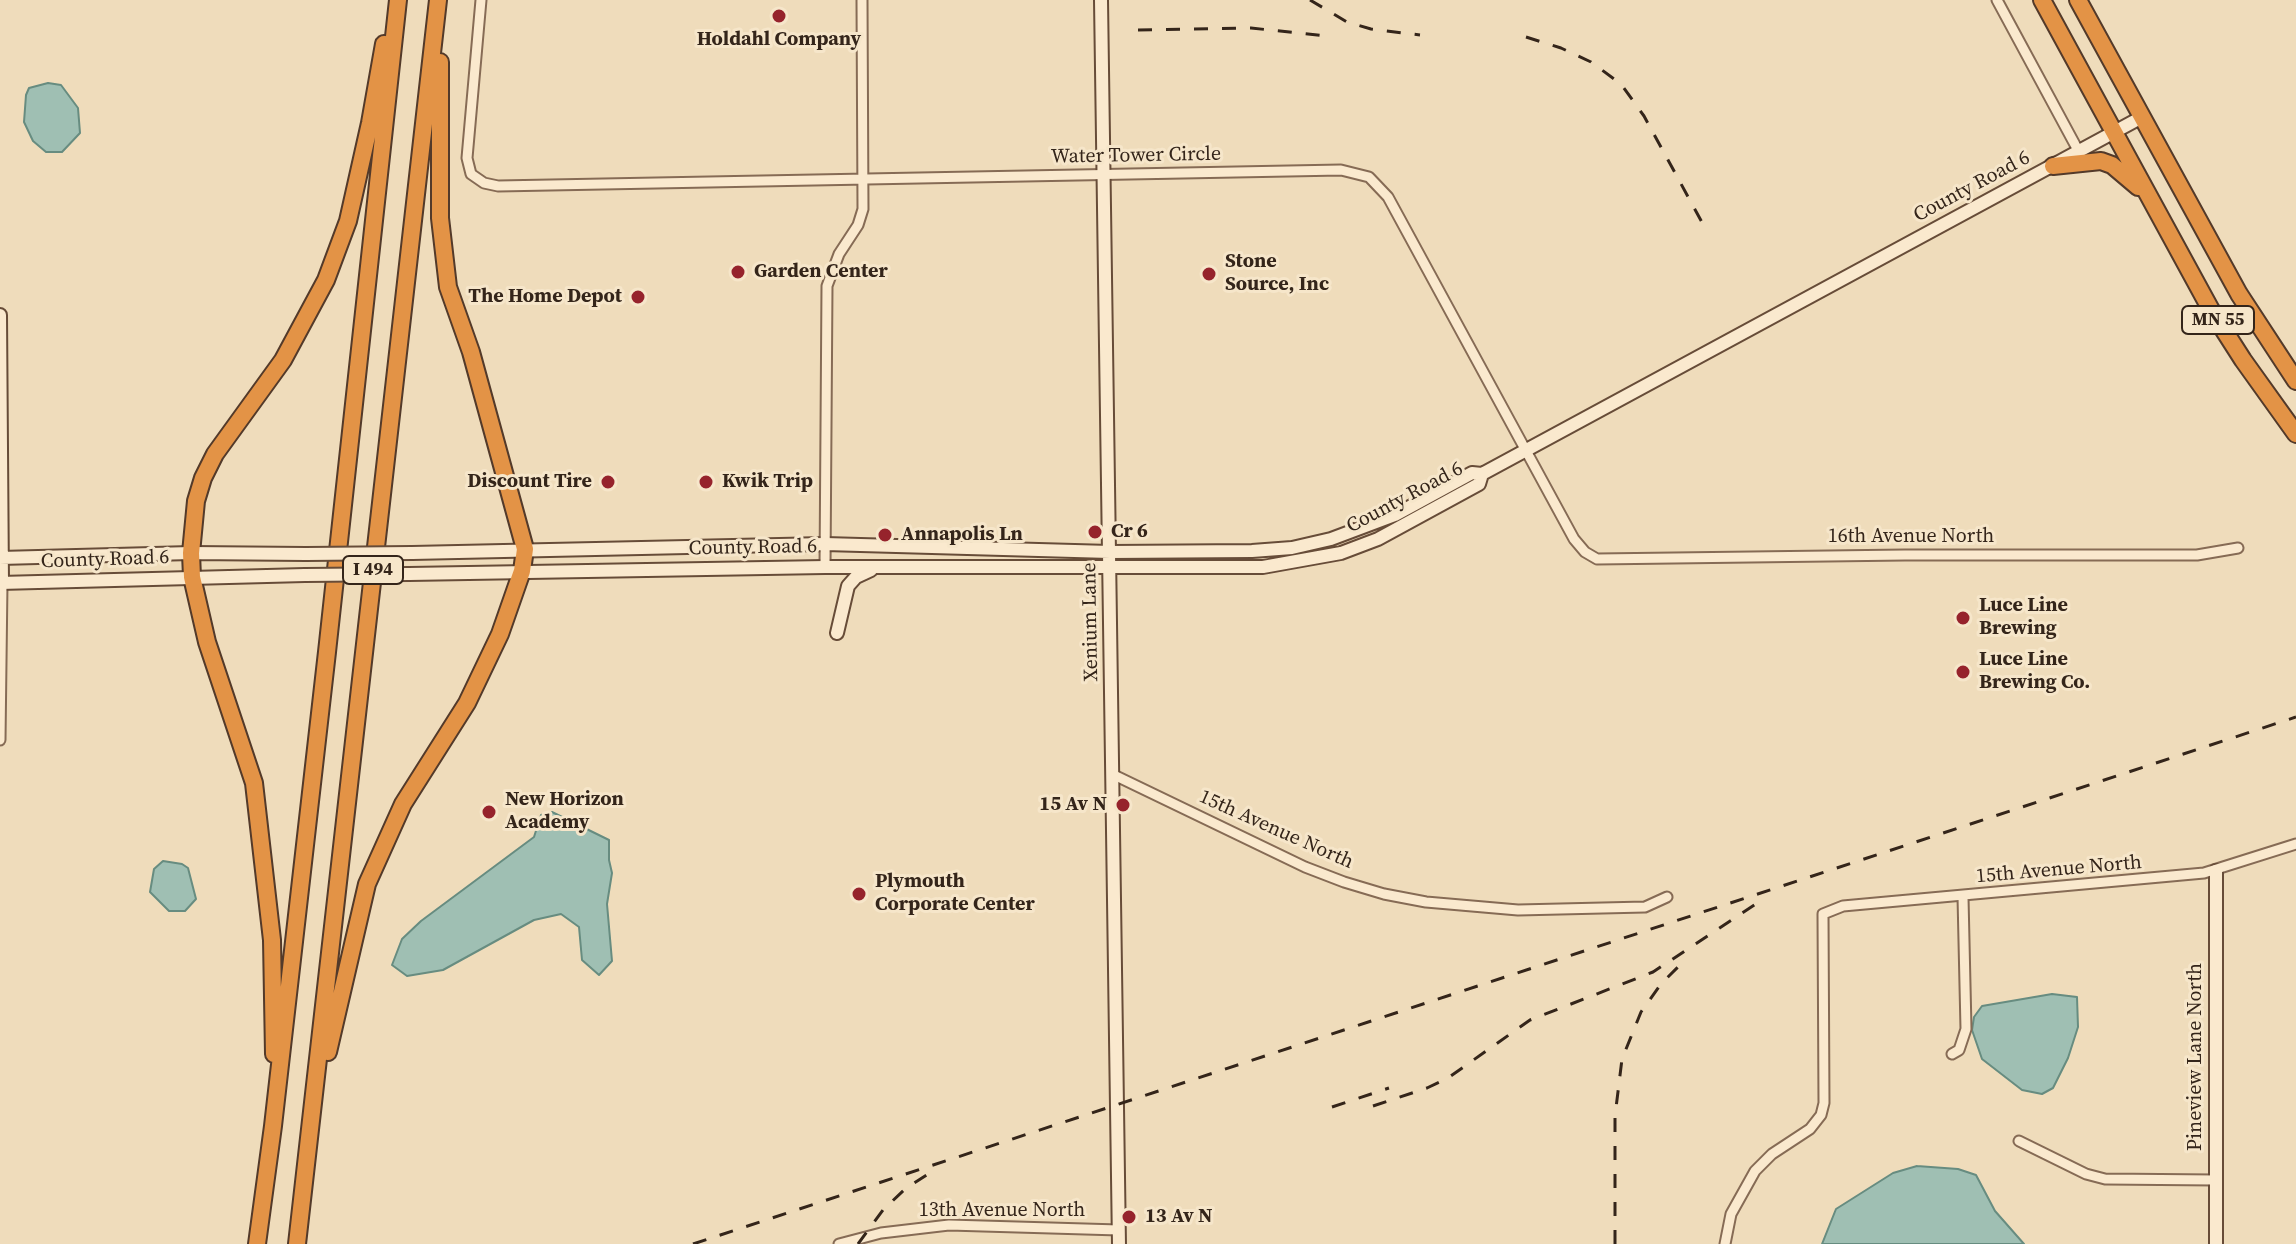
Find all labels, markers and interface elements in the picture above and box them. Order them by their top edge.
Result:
marker: Holdahl Company [770,7,788,25]
place label: Holdahl Company [697,28,861,52]
street label: Water Tower Circle [1051,143,1221,169]
street label: County Road 6 [1910,146,2034,228]
place label: Stone Source, Inc [1225,250,1329,297]
place label: Garden Center [754,260,888,284]
marker: Garden Center [729,263,747,281]
marker: Stone Source, Inc [1200,265,1218,283]
place label: The Home Depot [468,285,622,309]
marker: The Home Depot [629,288,647,306]
road number: MN 55 [2182,306,2254,334]
street label: County Road 6 [1343,457,1467,539]
place label: Discount Tire [467,470,592,494]
place label: Kwik Trip [722,470,813,494]
marker: Discount Tire [599,473,617,491]
marker: Kwik Trip [697,473,715,491]
place label: Cr 6 [1111,520,1148,544]
place label: Annapolis Ln [901,523,1023,547]
marker: Cr 6 [1086,523,1104,541]
street label: 16th Avenue North [1828,525,1994,549]
marker: Annapolis Ln [876,526,894,544]
street label: County Road 6 [689,535,817,561]
street label: County Road 6 [40,546,170,574]
road number: I 494 [343,556,403,584]
street label: Xenium Lane [1078,562,1104,682]
place label: Luce Line Brewing [1979,594,2068,641]
marker: Luce Line Brewing [1954,609,1972,627]
place label: Luce Line Brewing Co. [1979,648,2090,695]
marker: Luce Line Brewing Co. [1954,663,1972,681]
street label: 15th Avenue North [1195,785,1357,875]
place label: New Horizon Academy [505,788,624,835]
place label: 15 Av N [1039,793,1107,817]
marker: 15 Av N [1114,796,1132,814]
marker: New Horizon Academy [480,803,498,821]
street label: 15th Avenue North [1975,851,2143,889]
place label: Plymouth Corporate Center [875,870,1035,917]
marker: Plymouth Corporate Center [850,885,868,903]
street label: Pineview Lane North [2184,963,2208,1151]
street label: 13th Avenue North [919,1199,1085,1223]
place label: 13 Av N [1145,1205,1213,1229]
marker: 13 Av N [1120,1208,1138,1226]

